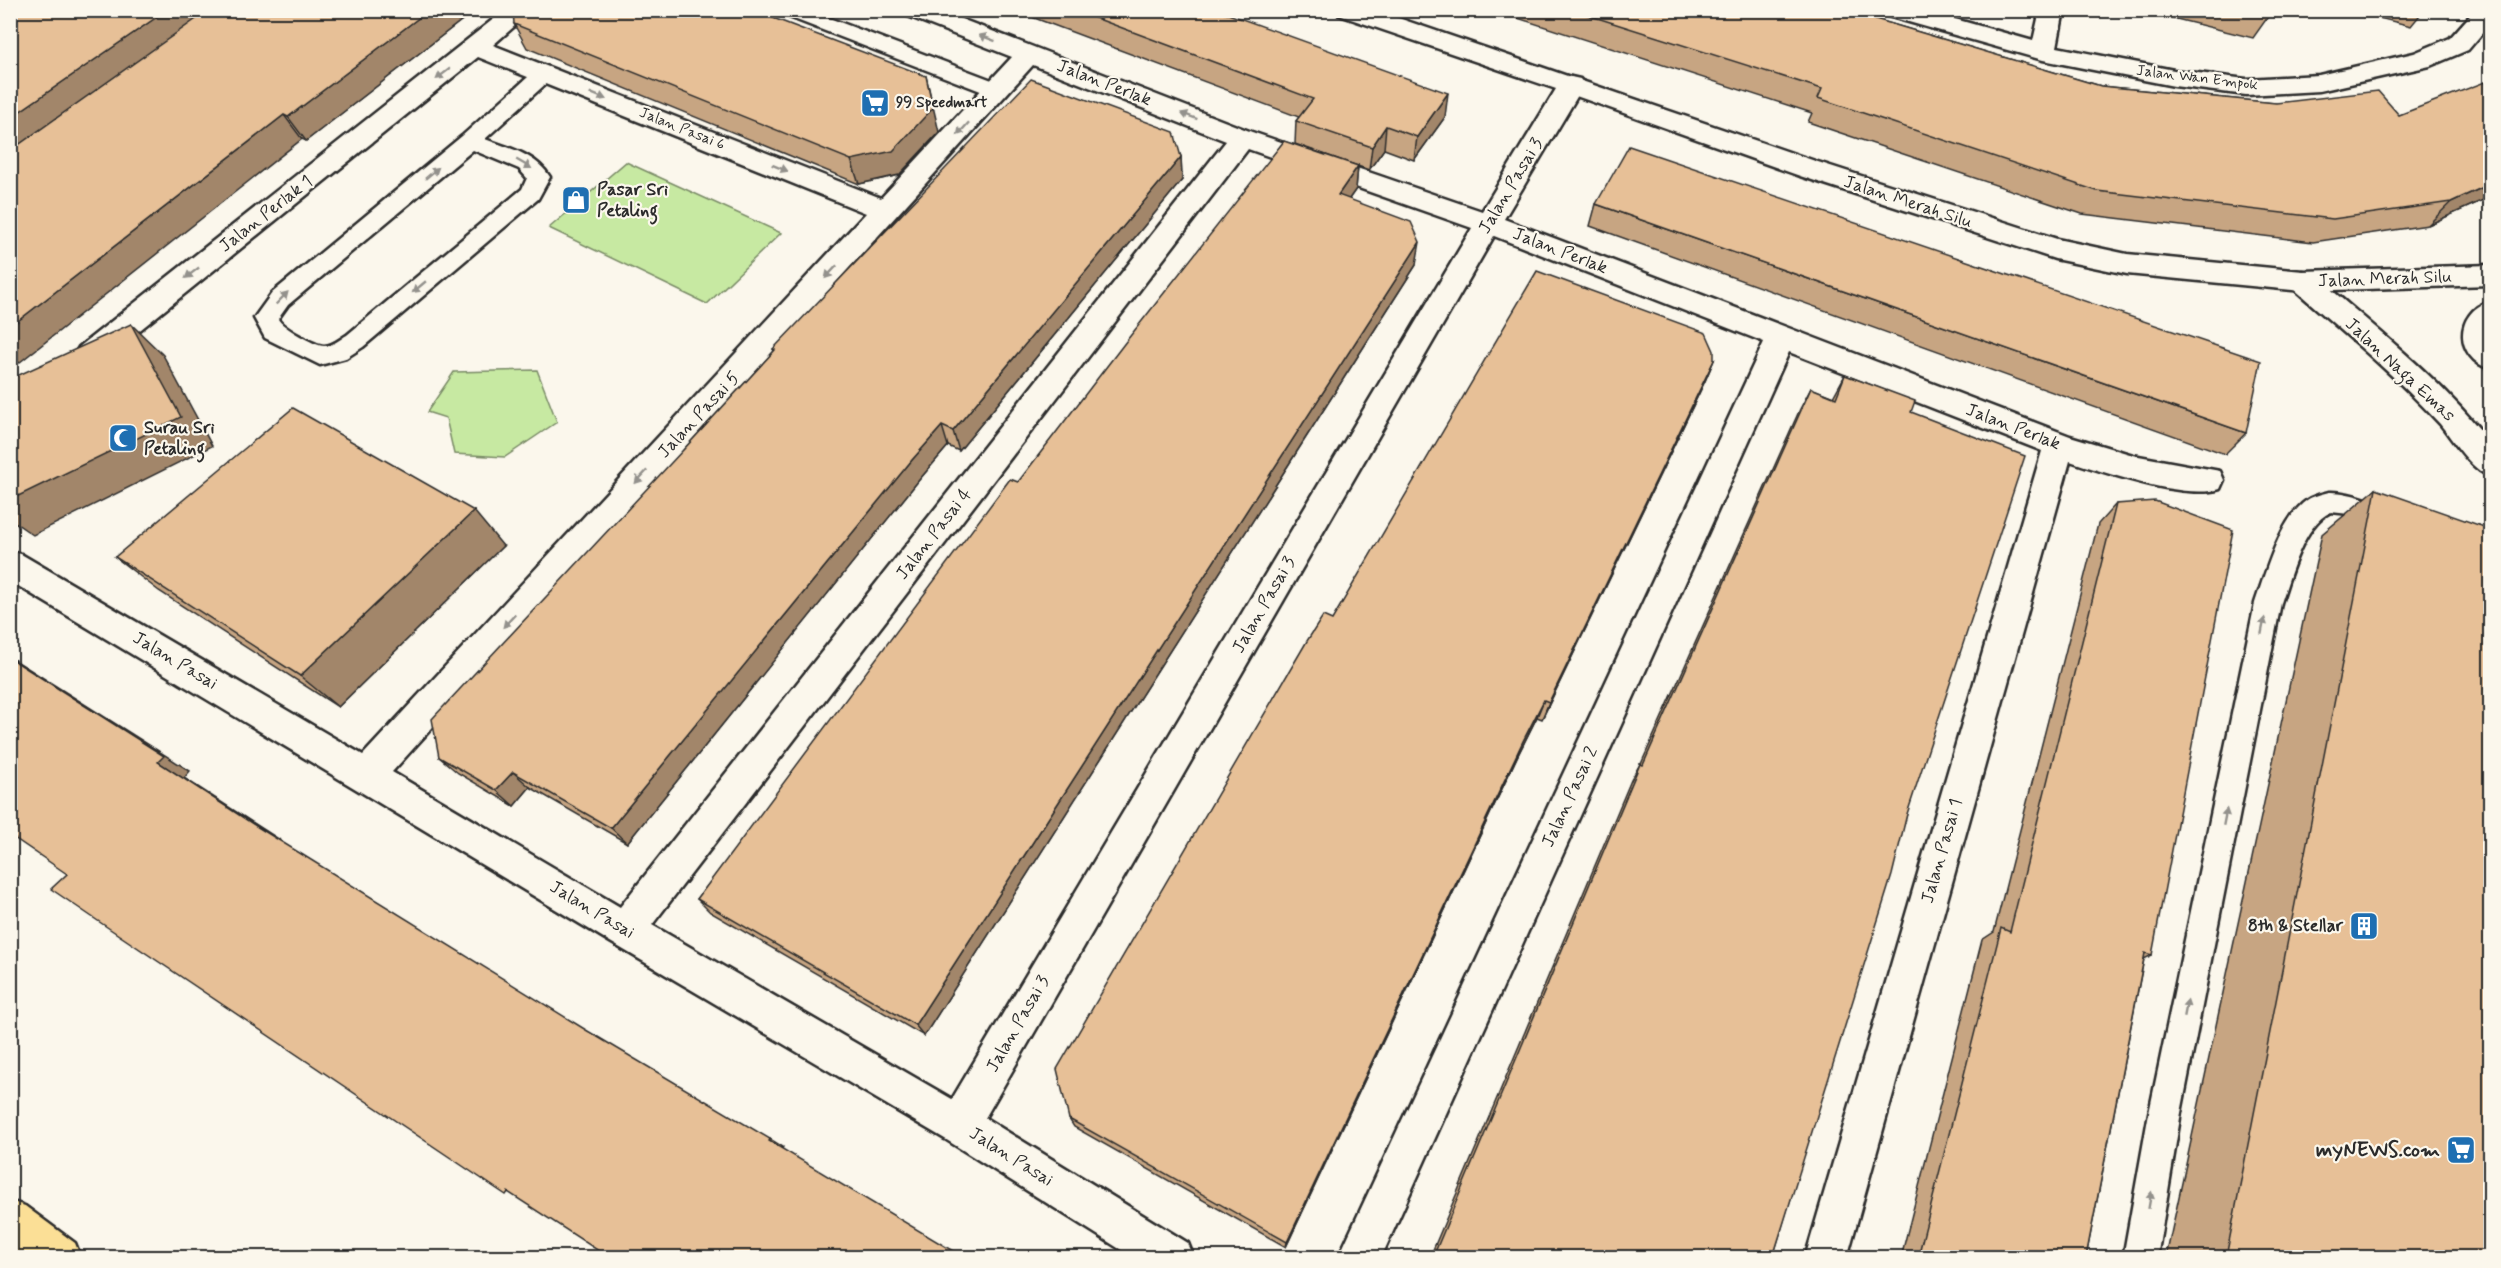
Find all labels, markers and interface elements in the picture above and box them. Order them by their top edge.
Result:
one-way arrow [978,33,996,42]
street label: Jalan Perlak [1053,54,1155,112]
street label: Jalan Wan Empok [2135,61,2260,95]
one-way arrow [435,67,451,80]
supermarket icon: 99 Speedmart [859,87,891,119]
one-way arrow [590,91,608,101]
place label: 99 Speedmart [896,93,987,113]
street label: Jalan Pasai 6 [636,103,728,155]
one-way arrow [1179,111,1197,121]
one-way arrow [956,121,970,135]
street label: Jalan Pasai 3 [1473,134,1549,238]
one-way arrow [515,158,532,169]
one-way arrow [771,163,789,173]
one-way arrow [424,167,439,180]
street label: Jalan Perlak 1 [214,170,318,258]
street label: Jalan Merah Silu [1840,170,1976,234]
place label: Pasar Sri Petaling [597,178,668,225]
shop icon: Pasar Sri Petaling [560,184,592,216]
street label: Jalan Perlak [1509,222,1611,280]
one-way arrow [824,265,838,279]
street label: Jalan Merah Silu [2318,265,2453,293]
one-way arrow [184,267,200,280]
one-way arrow [412,280,427,293]
one-way arrow [275,292,289,306]
street label: Jalan Naga Emas [2338,313,2460,429]
street label: Jalan Pasai 5 [653,366,746,464]
street label: Jalan Perlak [1962,398,2064,456]
place label: Surau Sri Petaling [144,416,215,463]
mosque icon: Surau Sri Petaling [107,422,139,454]
one-way arrow [634,470,648,485]
street label: Jalan Pasai 4 [891,483,977,585]
street label: Jalan Pasai 3 [1227,552,1301,658]
one-way arrow [502,613,516,628]
one-way arrow [2259,616,2268,635]
street label: Jalan Pasai [128,626,222,696]
street label: Jalan Pasai 2 [1536,743,1604,851]
street label: Jalan Pasai 1 [1916,796,1968,906]
one-way arrow [2221,807,2230,826]
street label: Jalan Pasai [545,875,639,945]
building icon: 8th & Stellar [2348,910,2380,942]
place label: 8th & Stellar [2248,914,2344,938]
street label: Jalan Pasai 3 [981,971,1055,1077]
one-way arrow [2182,998,2191,1017]
street label: Jalan Pasai [964,1122,1058,1192]
supermarket icon: myNEWS.com [2445,1134,2477,1166]
place label: myNEWS.com [2316,1136,2440,1164]
one-way arrow [2146,1190,2155,1209]

